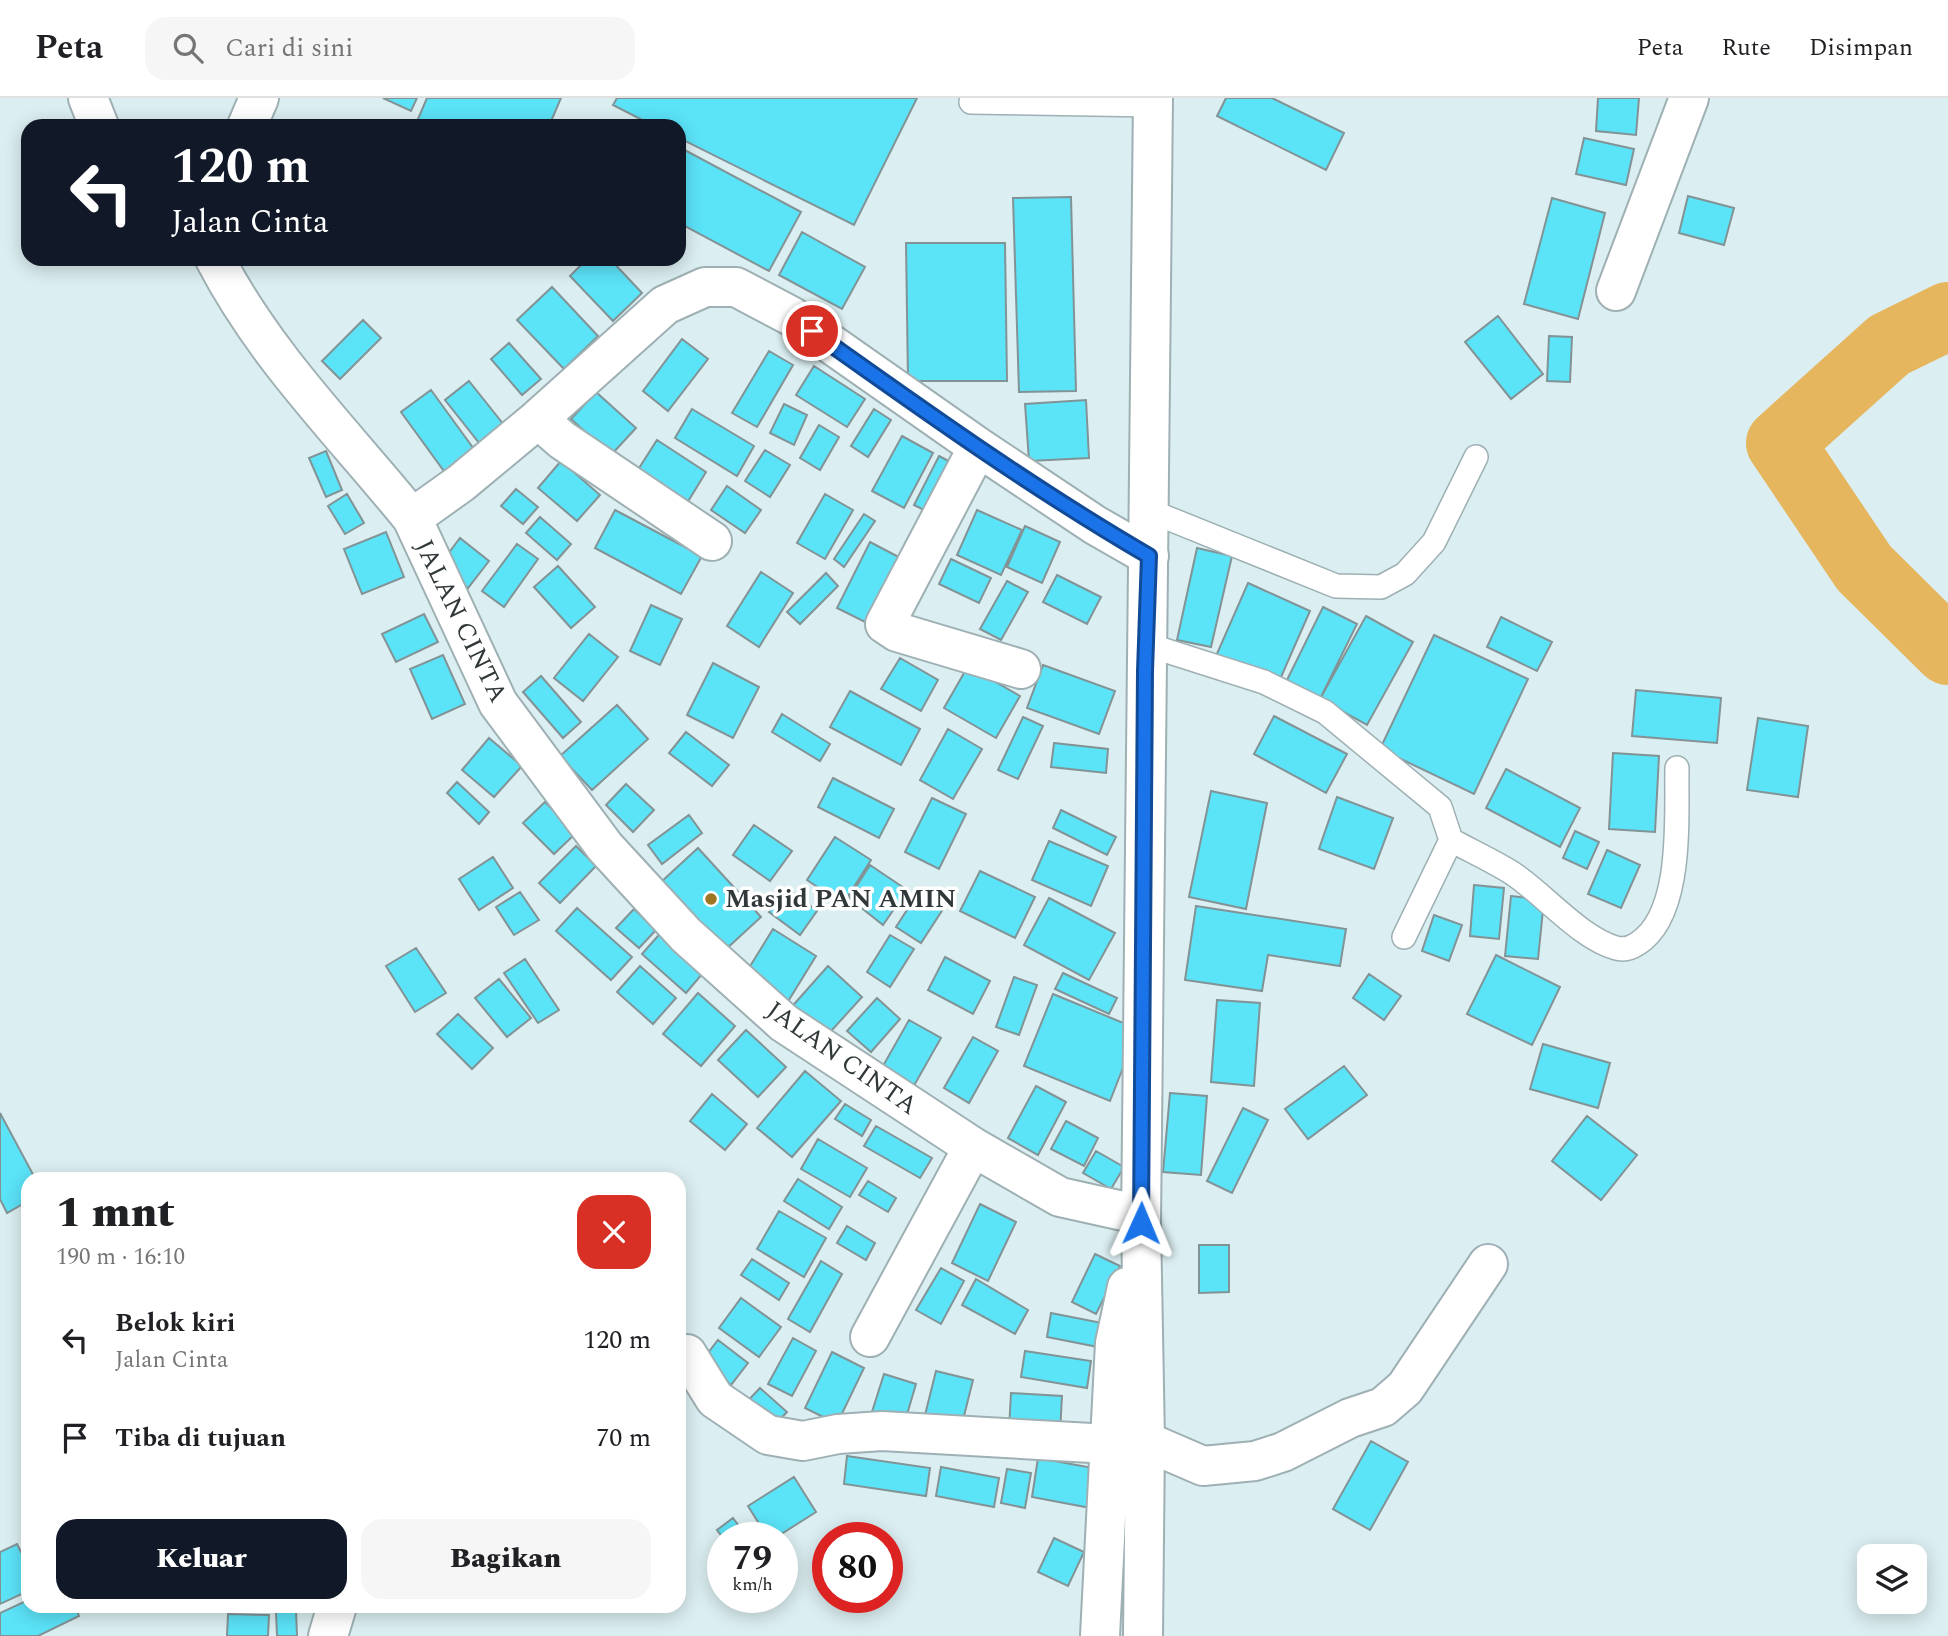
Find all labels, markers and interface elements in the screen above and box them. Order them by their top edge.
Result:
search box [145,17,635,80]
text: Peta [35,23,103,73]
text: Cari di sini [225,28,353,68]
icon: search [169,29,207,67]
text: Peta [1637,30,1683,66]
text: Rute [1721,30,1771,66]
text: Disimpan [1809,30,1913,66]
text: 120 m [171,130,310,205]
icon: left [56,147,147,238]
text: Jalan Cinta [171,198,329,247]
pin [782,301,842,361]
icon: arrive [793,312,831,350]
street label: JALAN CINTA [404,533,518,709]
place label: Masjid PAN AMIN [725,879,956,919]
marker: Masjid PAN AMIN [703,891,719,907]
street label: JALAN CINTA [758,991,926,1125]
text: 1 mnt [56,1182,175,1245]
position arrow [1104,1186,1178,1260]
button: close [577,1195,651,1269]
text: 190 m · 16:10 [56,1240,185,1275]
text: Belok kiri [115,1303,235,1343]
text: 120 m [583,1320,651,1360]
icon: left [56,1321,94,1359]
text: Jalan Cinta [115,1343,228,1378]
text: Tiba di tujuan [115,1418,286,1458]
text: 70 m [596,1418,651,1458]
icon: arrive [56,1419,94,1457]
button: Keluar [56,1519,347,1599]
button: Bagikan [361,1519,651,1599]
speed limit sign: 80 [812,1522,903,1613]
text: 79 [733,1532,772,1585]
map controls [1857,1544,1927,1614]
button: layers [1857,1544,1927,1614]
text: km/h [732,1571,773,1598]

